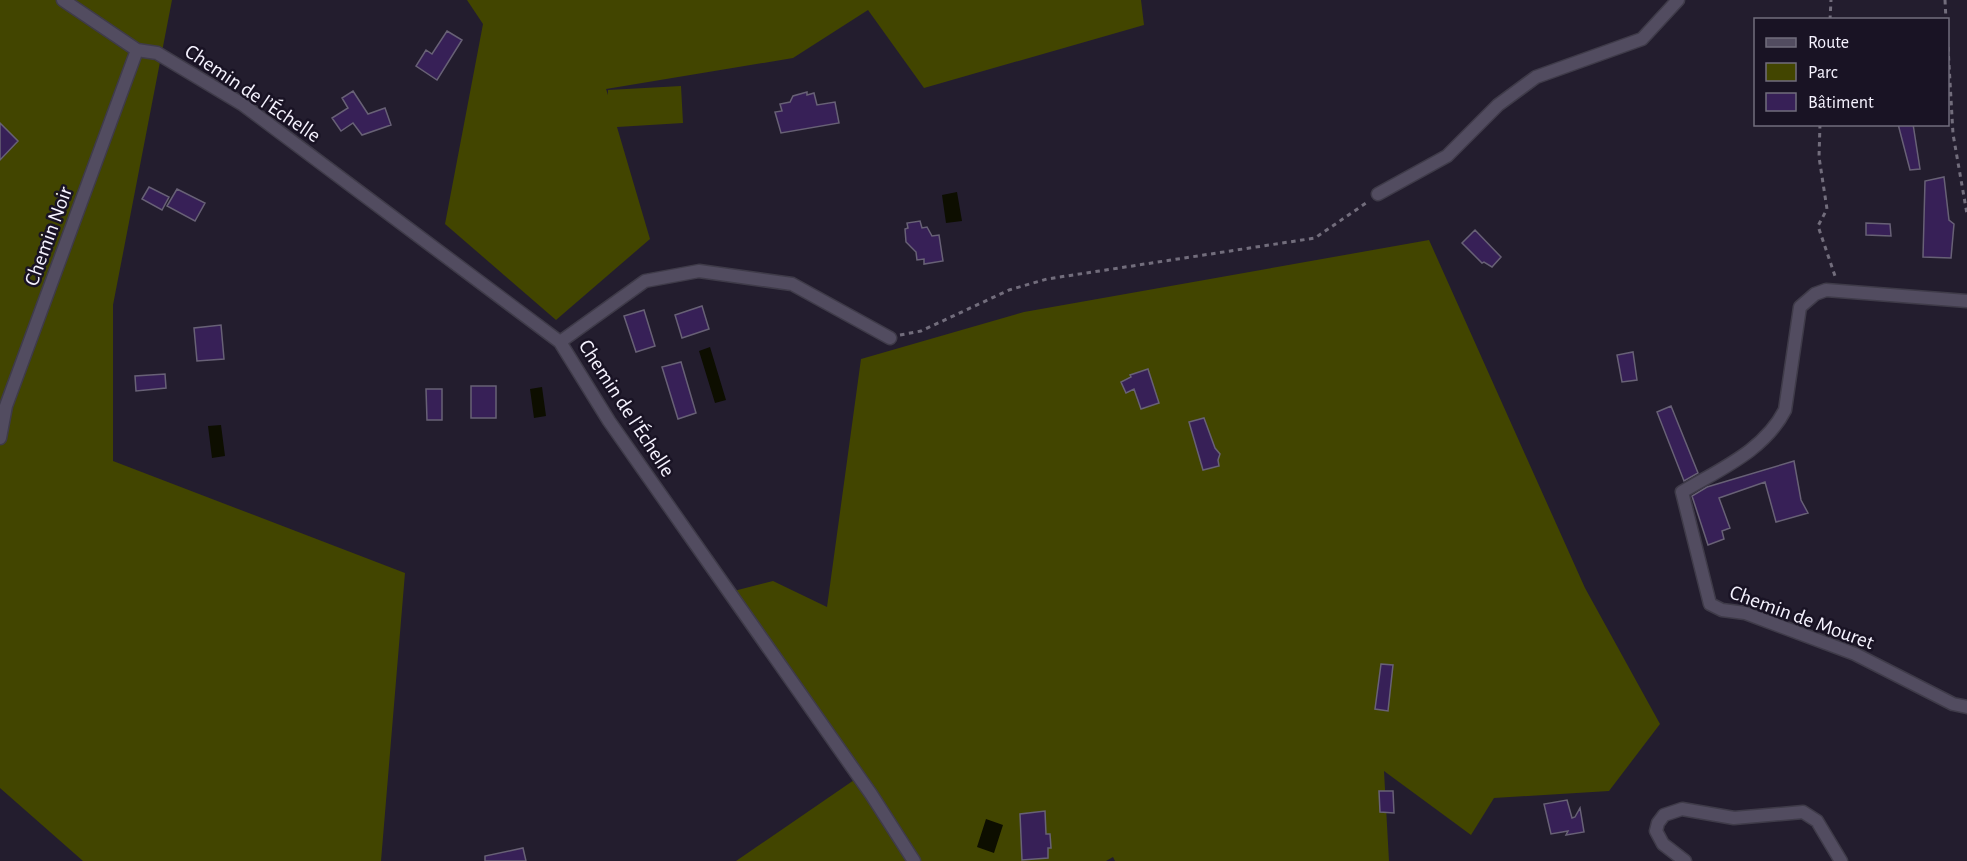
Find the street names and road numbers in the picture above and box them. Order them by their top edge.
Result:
street label: Chemin de l’Échelle [181,39,326,147]
street label: Chemin Noir [21,184,76,289]
street label: Chemin de l’Échelle [575,335,680,481]
street label: Chemin de Mouret [1727,582,1877,653]

